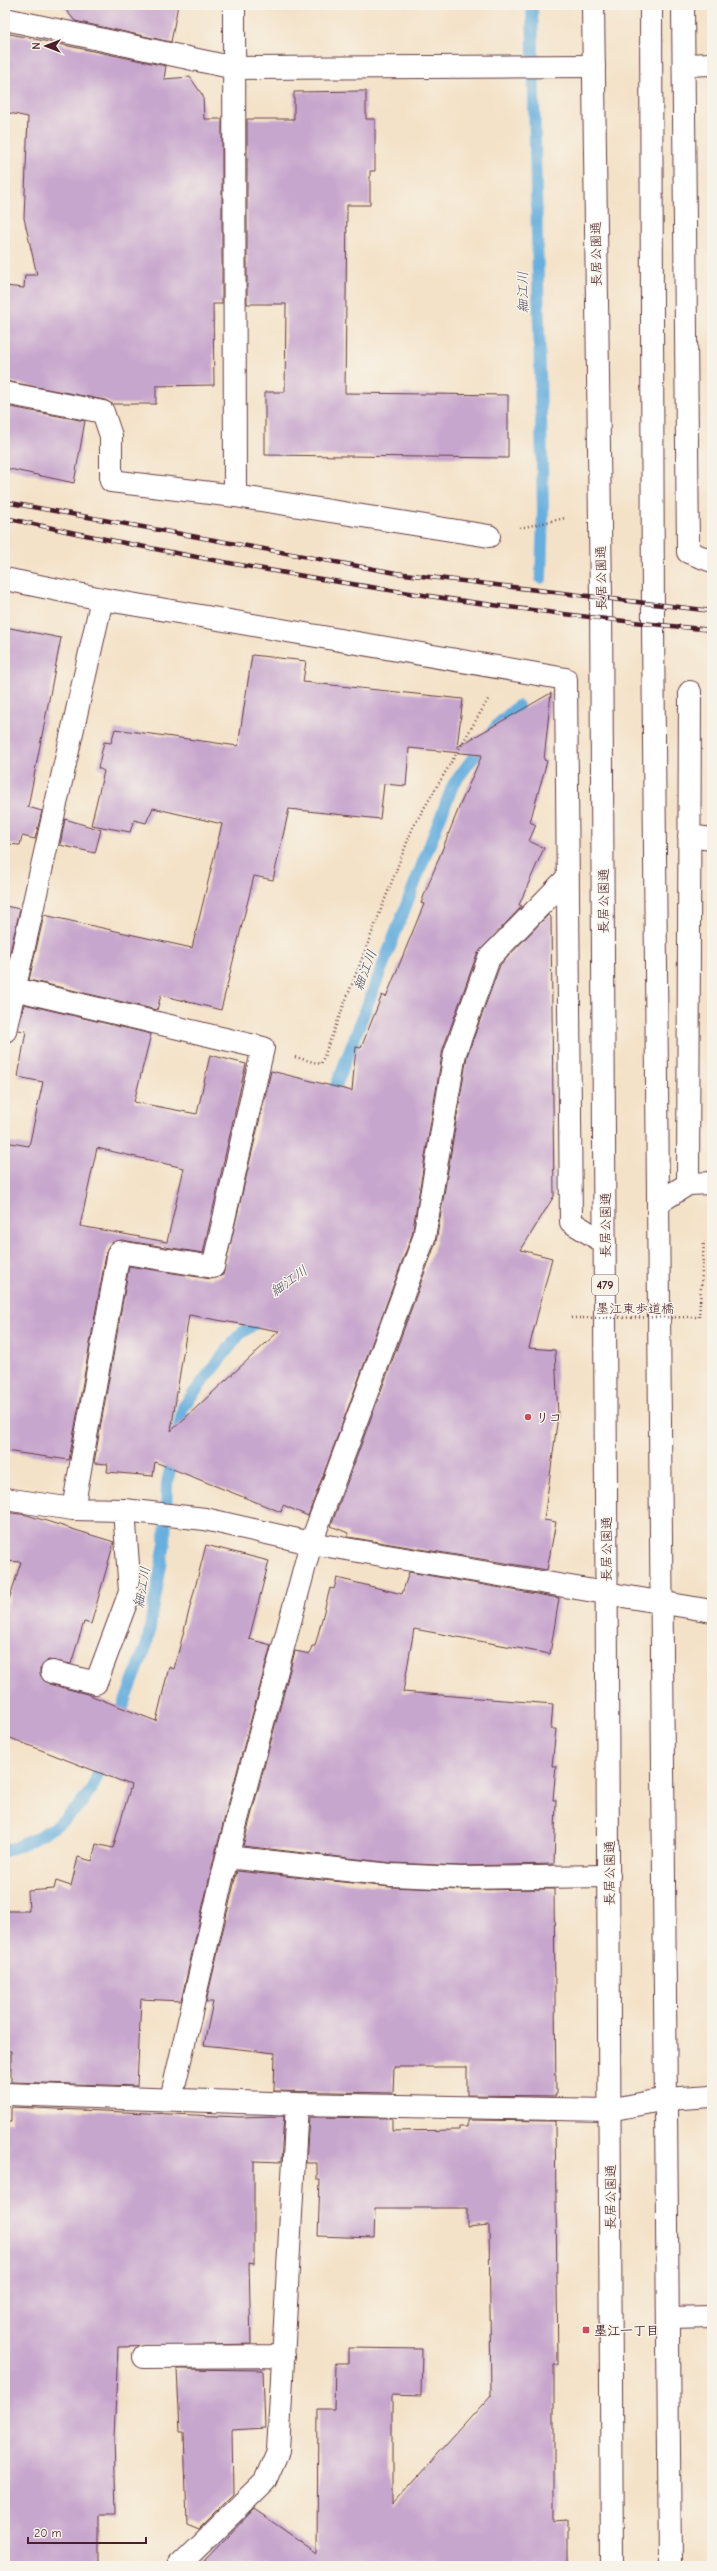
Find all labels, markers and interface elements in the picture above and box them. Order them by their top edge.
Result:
north arrow [26,26,66,66]
text: N [30,42,43,50]
street label: 長居公園通 [588,221,604,287]
water label: 細江川 [514,271,532,313]
street label: 長居公園通 [593,545,609,611]
street label: 長居公園通 [596,868,611,934]
water label: 細江川 [350,947,380,993]
street label: 長居公園通 [598,1192,613,1258]
water label: 細江川 [267,1262,311,1300]
road number: 479 [592,1275,618,1295]
street label: 墨江東歩道橋 [596,1301,674,1316]
place label: リコ [536,1410,562,1425]
marker: リコ [523,1412,533,1422]
street label: 長居公園通 [599,1516,614,1582]
water label: 細江川 [130,1565,154,1609]
street label: 長居公園通 [602,1840,617,1906]
street label: 長居公園通 [603,2164,618,2230]
place label: 墨江一丁目 [594,2323,659,2338]
marker: 墨江一丁目 [581,2325,591,2335]
scale bar [28,2519,146,2545]
text: 20 m [34,2526,62,2540]

